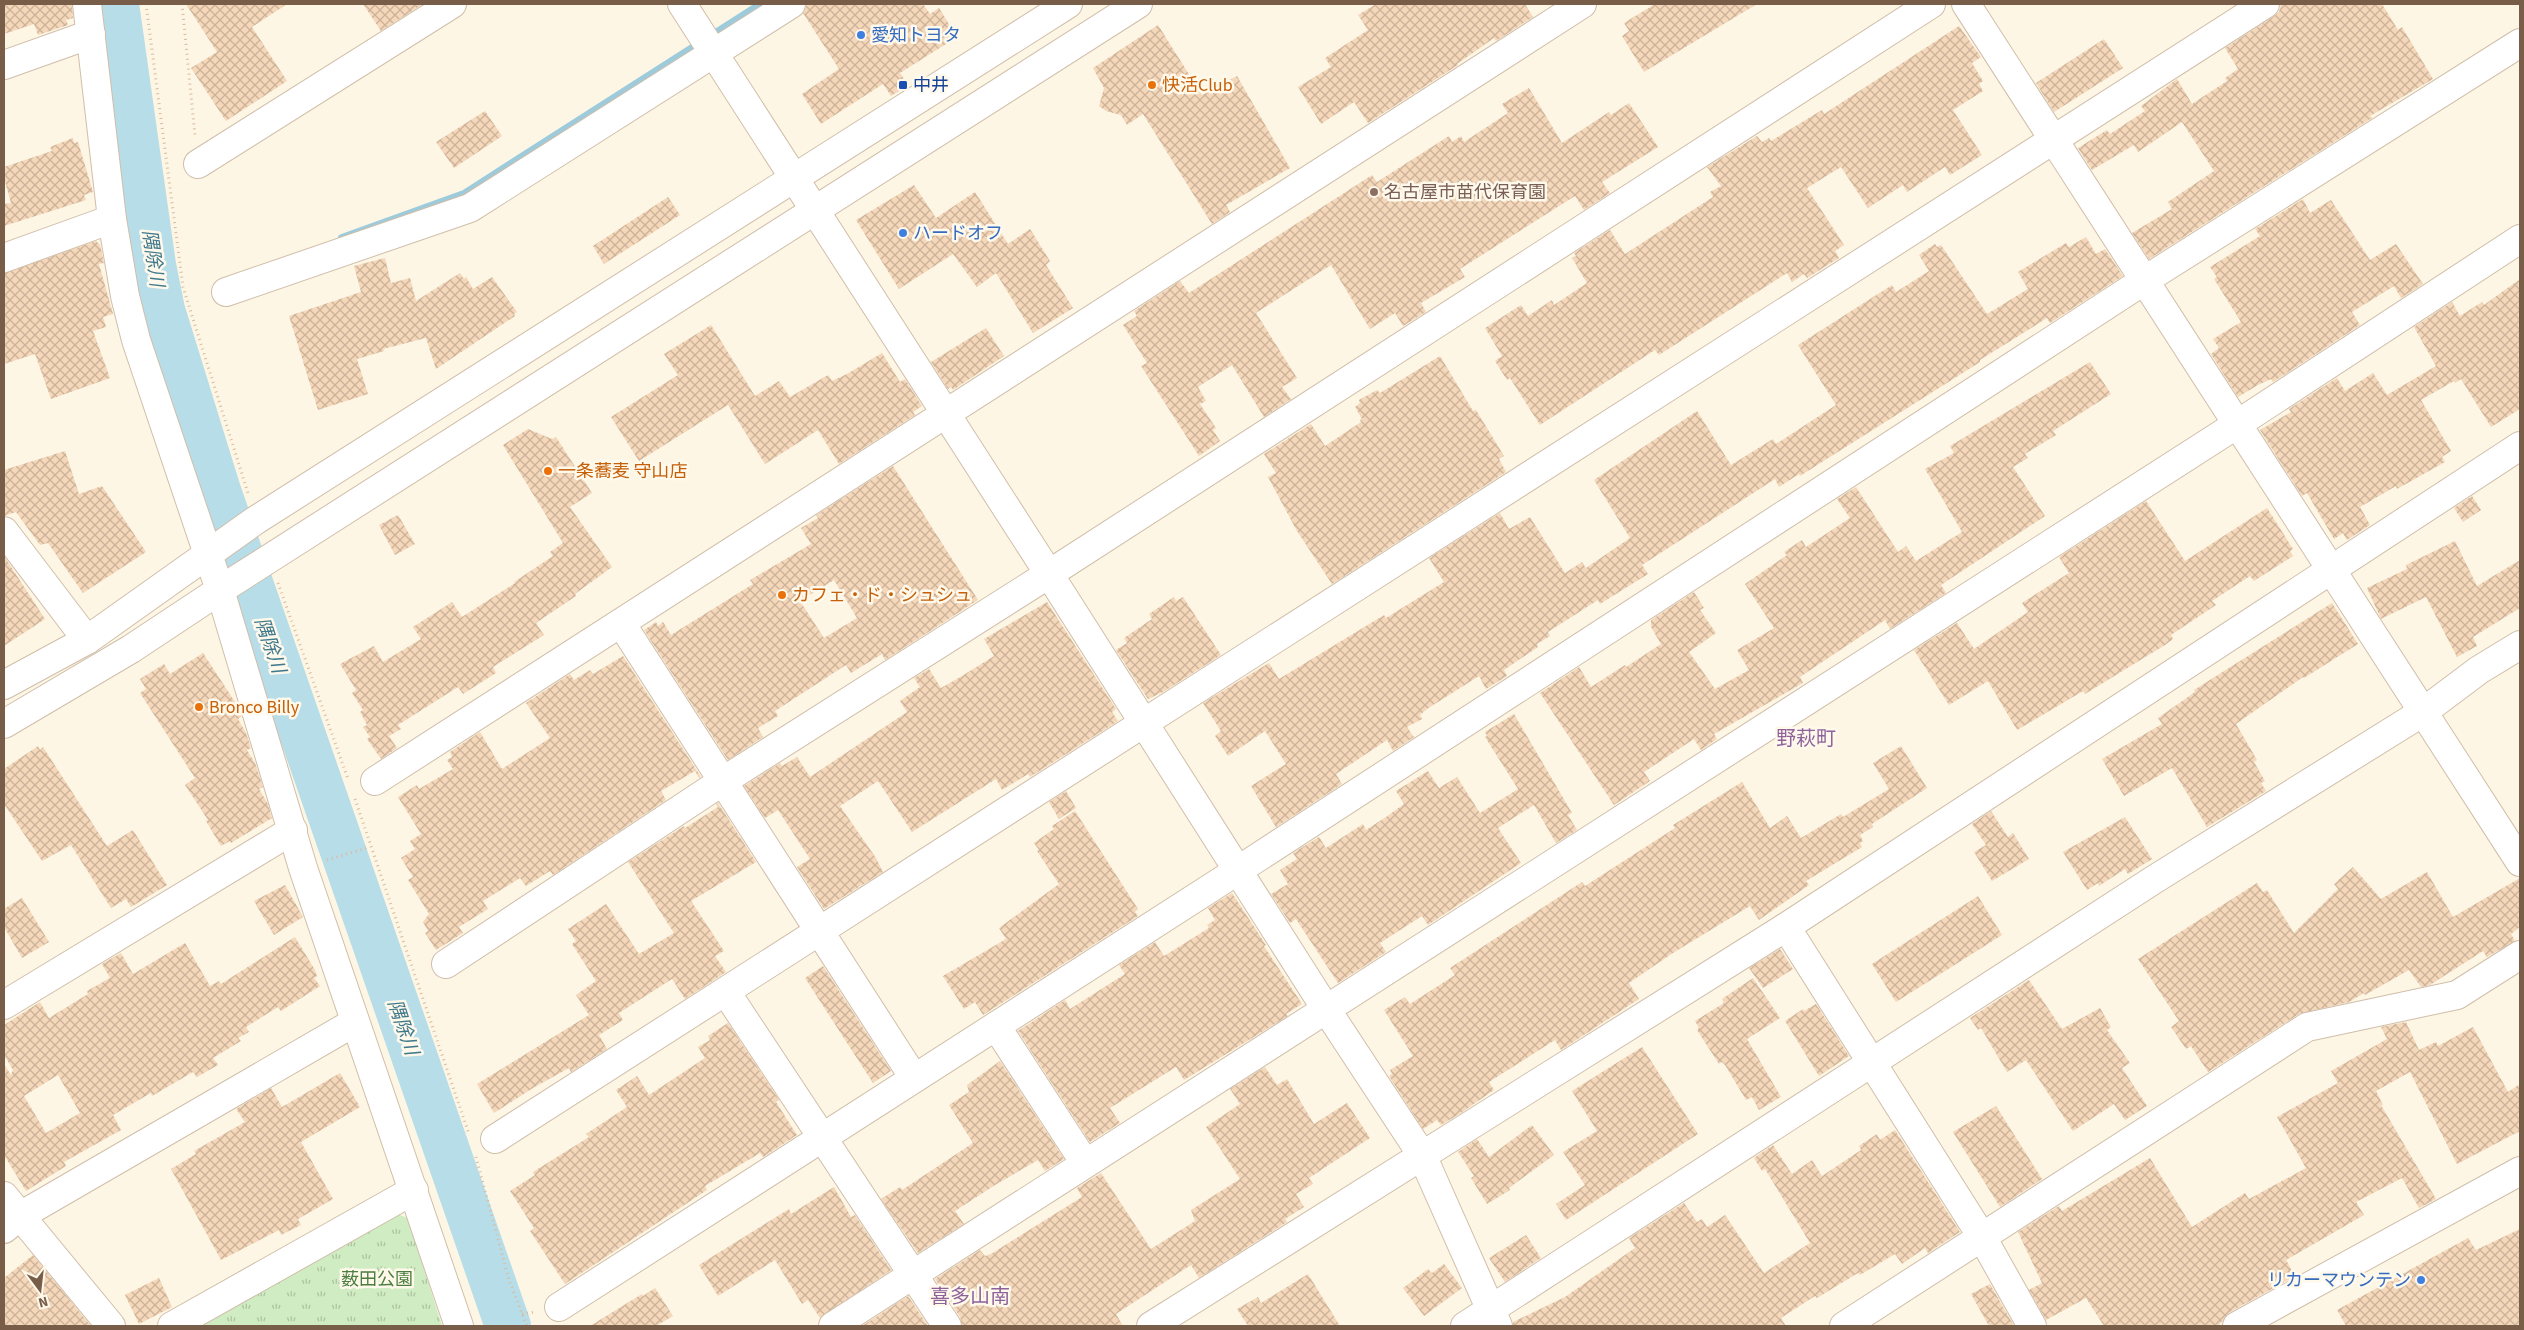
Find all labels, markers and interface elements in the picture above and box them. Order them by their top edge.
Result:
place label: 愛知トヨタ [871,23,961,48]
marker: 愛知トヨタ [855,29,867,41]
place label: 中井 [913,73,949,98]
place label: 快活Club [1162,73,1233,98]
marker: 中井 [897,79,909,91]
marker: 快活Club [1146,79,1158,91]
place label: 名古屋市苗代保育園 [1384,180,1546,205]
marker: 名古屋市苗代保育園 [1368,186,1380,198]
place label: ハードオフ [913,221,1003,246]
marker: ハードオフ [897,227,909,239]
water label: 隅除川 [135,228,170,290]
place label: 一条蕎麦 守山店 [558,459,688,484]
marker: 一条蕎麦 守山店 [542,465,554,477]
place label: カフェ・ド・シュシュ [792,583,972,608]
marker: カフェ・ド・シュシュ [776,589,788,601]
water label: 隅除川 [248,614,292,679]
place label: Bronco Billy [209,695,300,720]
marker: Bronco Billy [193,701,205,713]
district label: 野萩町 [1776,725,1836,753]
water label: 隅除川 [381,996,425,1061]
north arrow [15,1265,65,1315]
park label: 薮田公園 [341,1267,413,1292]
place label: リカーマウンテン [2267,1268,2411,1293]
marker: リカーマウンテン [2415,1274,2427,1286]
district label: 喜多山南 [930,1283,1010,1311]
text: N [36,1291,50,1312]

